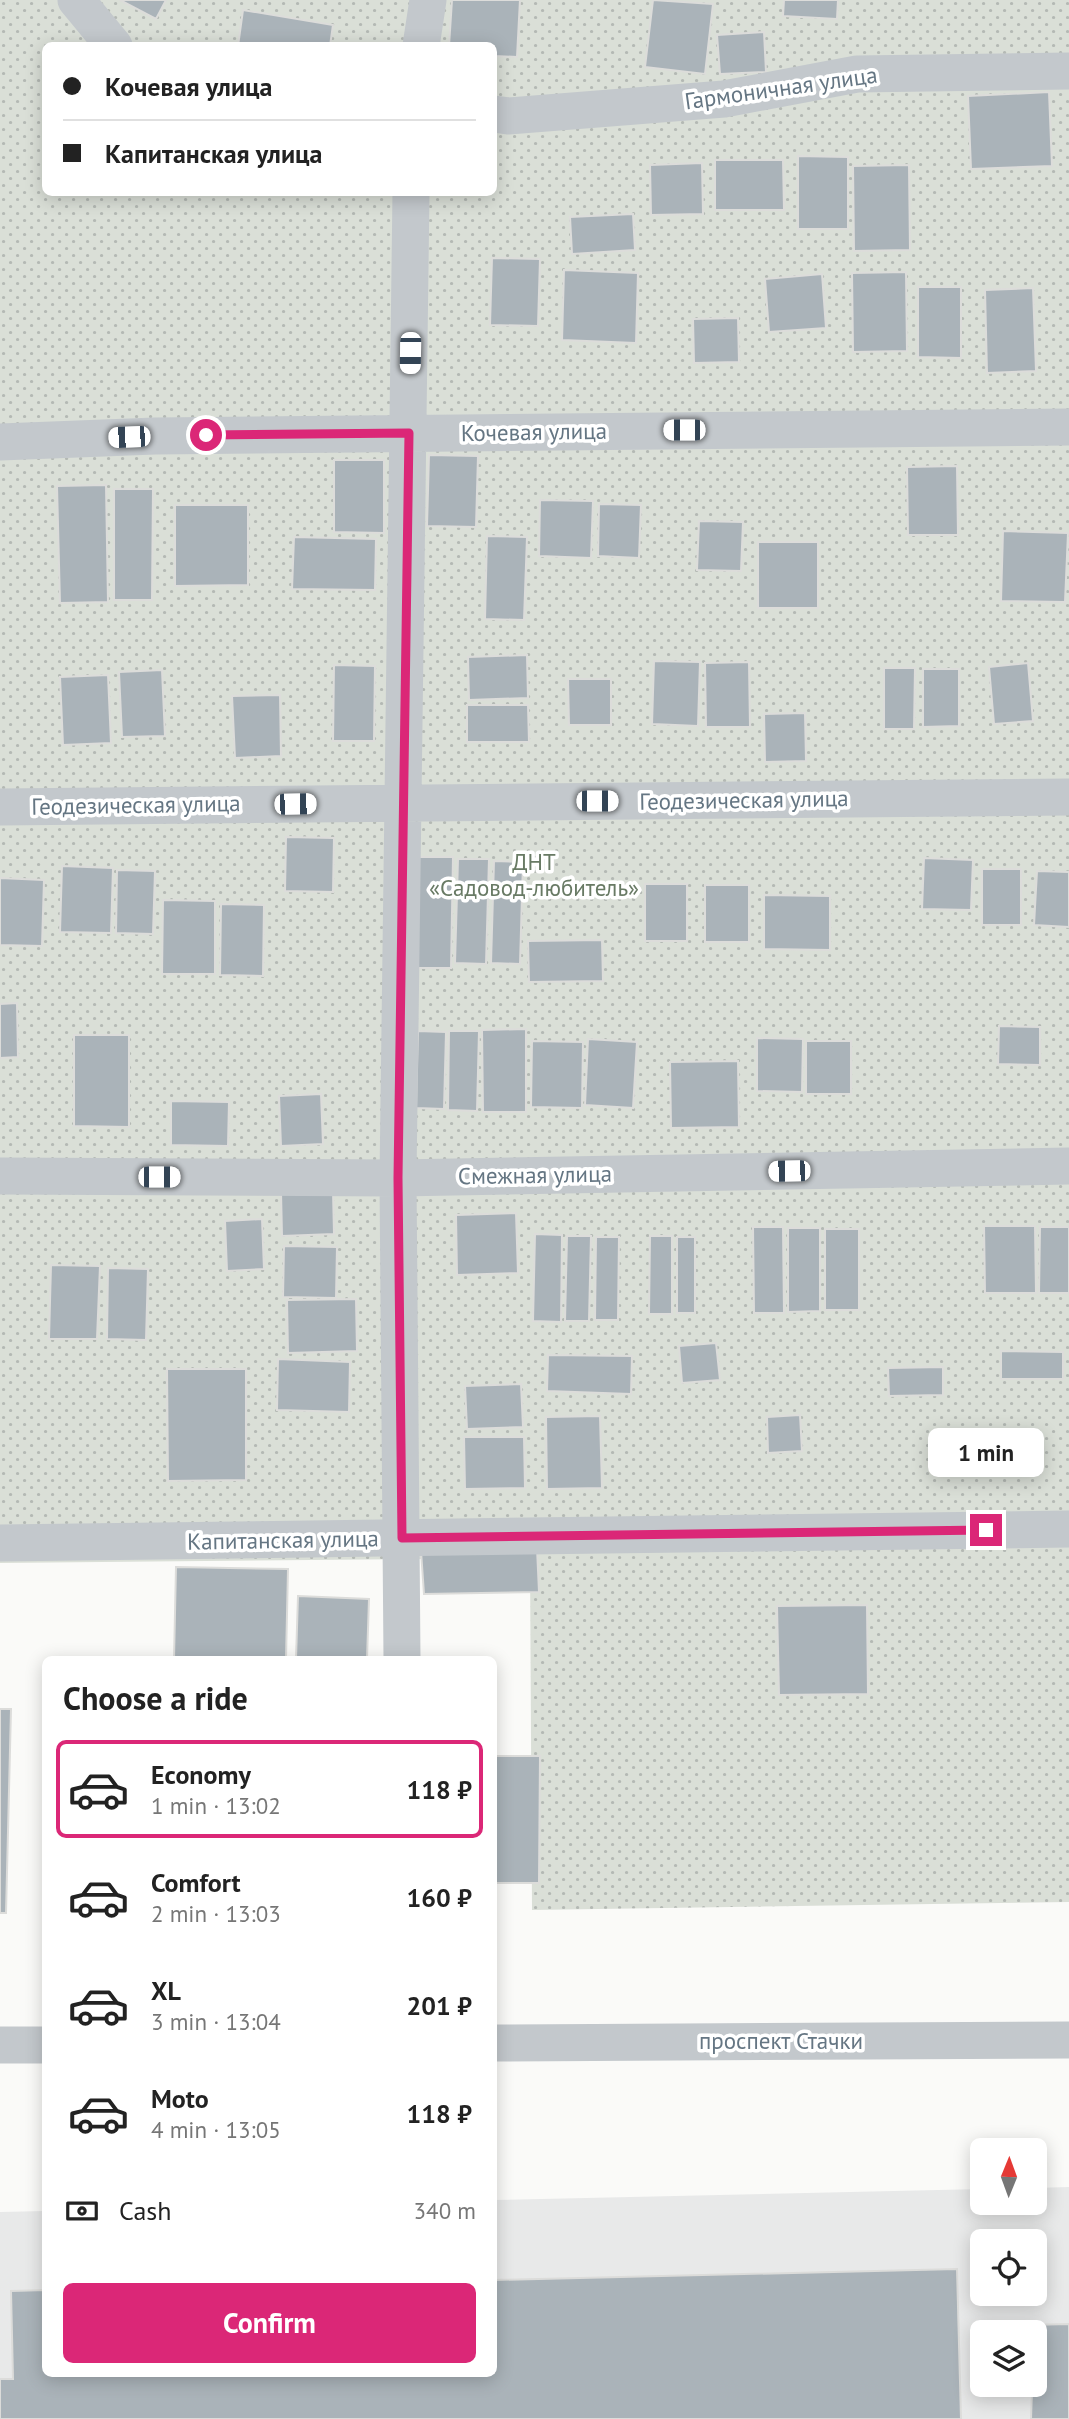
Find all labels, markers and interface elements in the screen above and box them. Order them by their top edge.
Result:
street label: Гармоничная улица [683,60,879,115]
text: Кочевая улица [105,70,273,103]
text: Капитанская улица [105,137,323,170]
car [400,332,421,374]
street label: Кочевая улица [461,416,607,447]
route start [190,419,222,451]
car [664,420,706,441]
car [108,426,151,448]
street label: Геодезическая улица [639,783,849,816]
street label: Геодезическая улица [31,788,241,821]
car [577,791,619,812]
car [274,793,317,815]
park label: ДНТ «Садовод-любитель» [429,847,639,902]
street label: Смежная улица [458,1159,612,1190]
car [768,1160,811,1182]
car [139,1167,181,1188]
callout: 1 min [928,1428,1044,1478]
text: 1 min [958,1438,1014,1467]
route end [970,1514,1002,1546]
street label: Капитанская улица [187,1523,379,1556]
text: Choose a ride [63,1677,248,1719]
icon: car [67,1758,130,1821]
text: Economy [151,1758,251,1791]
text: 118 ₽ [406,1773,472,1806]
text: 1 min · 13:02 [151,1791,281,1820]
icon: car [67,1866,130,1929]
text: Comfort [151,1866,241,1899]
text: 160 ₽ [406,1881,472,1914]
text: 2 min · 13:03 [151,1899,281,1928]
icon: car [67,1974,130,2037]
text: XL [151,1974,181,2007]
text: 201 ₽ [406,1989,472,2022]
text: 3 min · 13:04 [151,2007,281,2036]
street label: проспект Стачки [699,2026,863,2055]
icon: car [67,2082,130,2145]
text: Moto [151,2082,209,2115]
text: 118 ₽ [406,2097,472,2130]
text: 4 min · 13:05 [151,2115,281,2144]
north arrow [970,2138,1046,2216]
map controls [970,2138,1047,2397]
icon: cash [63,2192,101,2230]
text: Cash [119,2194,171,2227]
text: 340 m [414,2196,476,2225]
button: locate [970,2229,1047,2306]
button: Confirm [63,2283,476,2363]
button: layers [970,2320,1047,2397]

